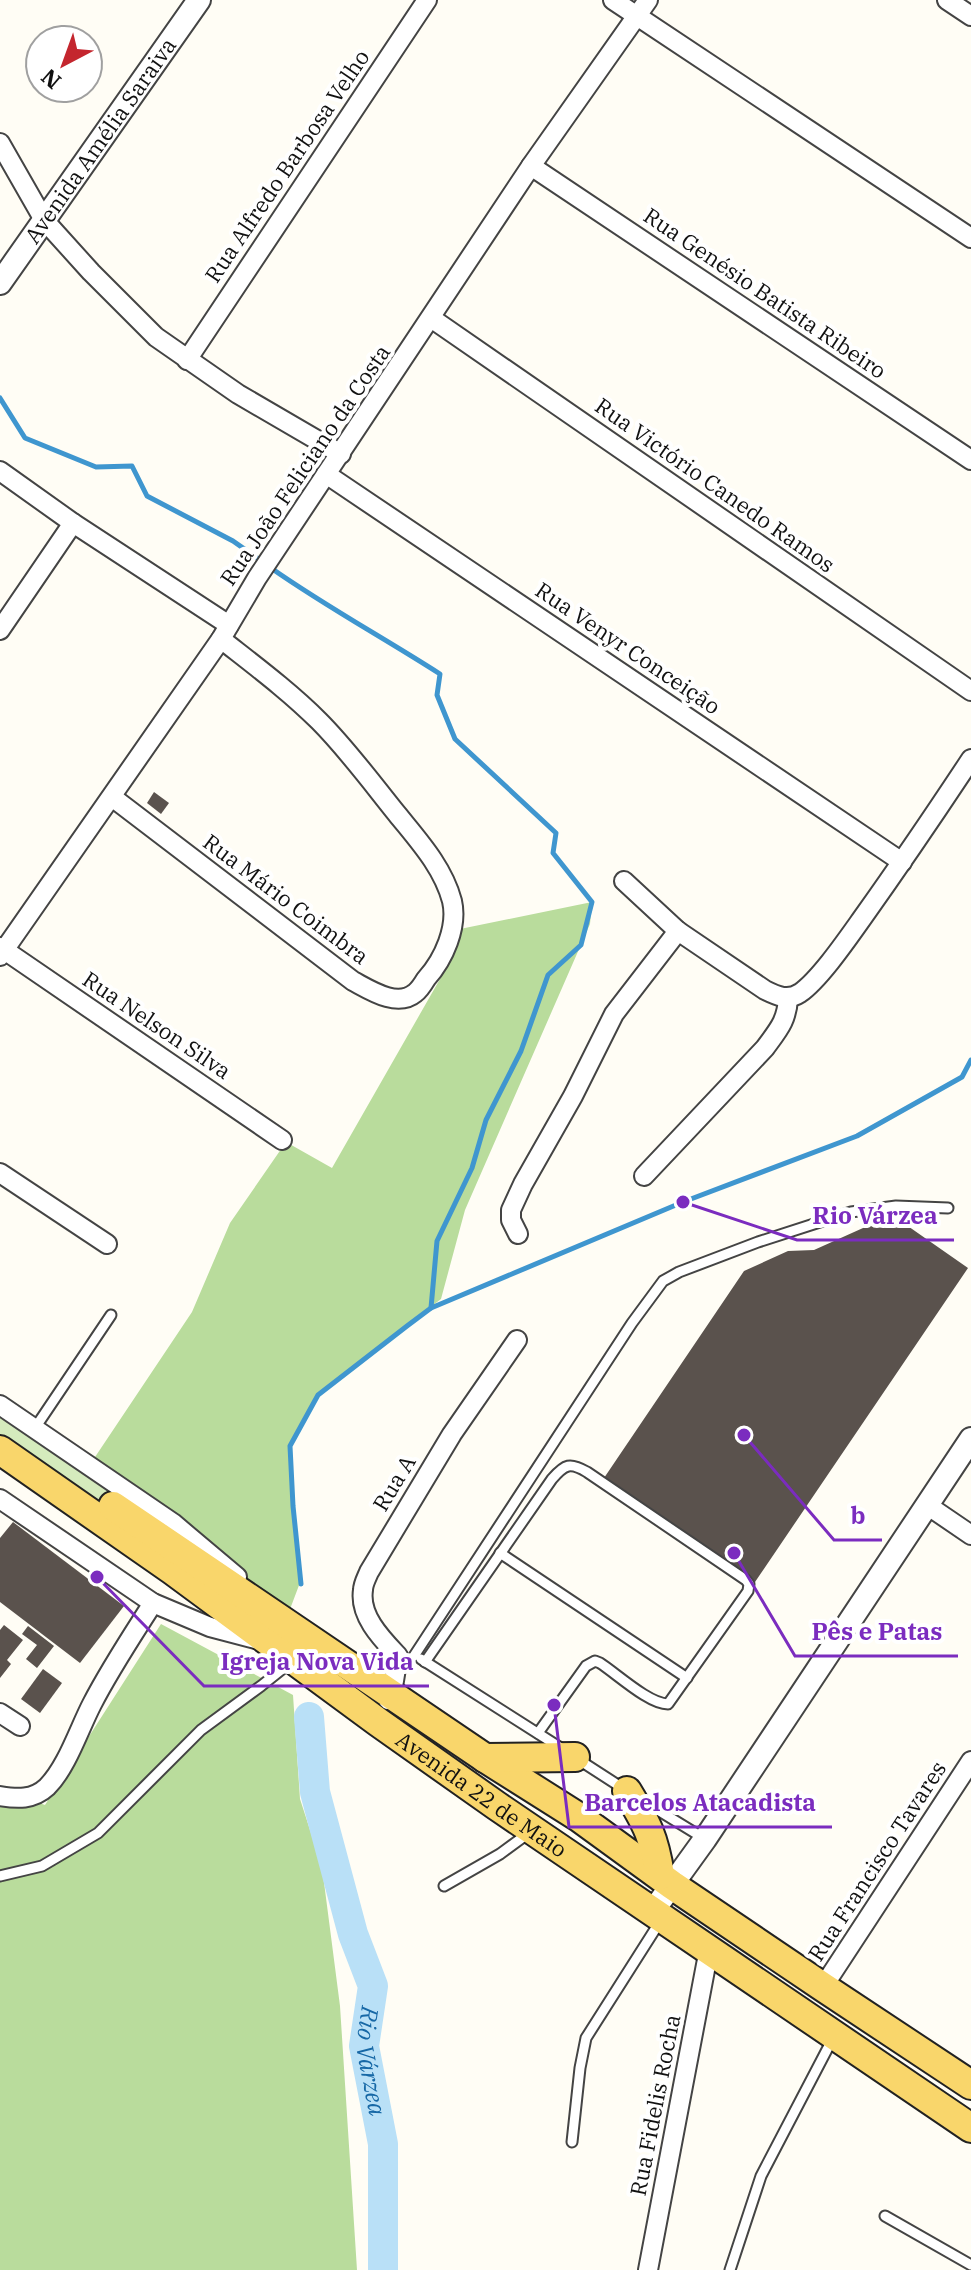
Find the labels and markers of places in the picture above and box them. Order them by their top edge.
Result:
callout: Rio Várzea [797,1192,954,1240]
callout: b [834,1492,882,1540]
callout: Pês e Patas [795,1608,958,1656]
callout: Igreja Nova Vida [204,1638,429,1686]
callout: Barcelos Atacadista [569,1779,832,1827]

